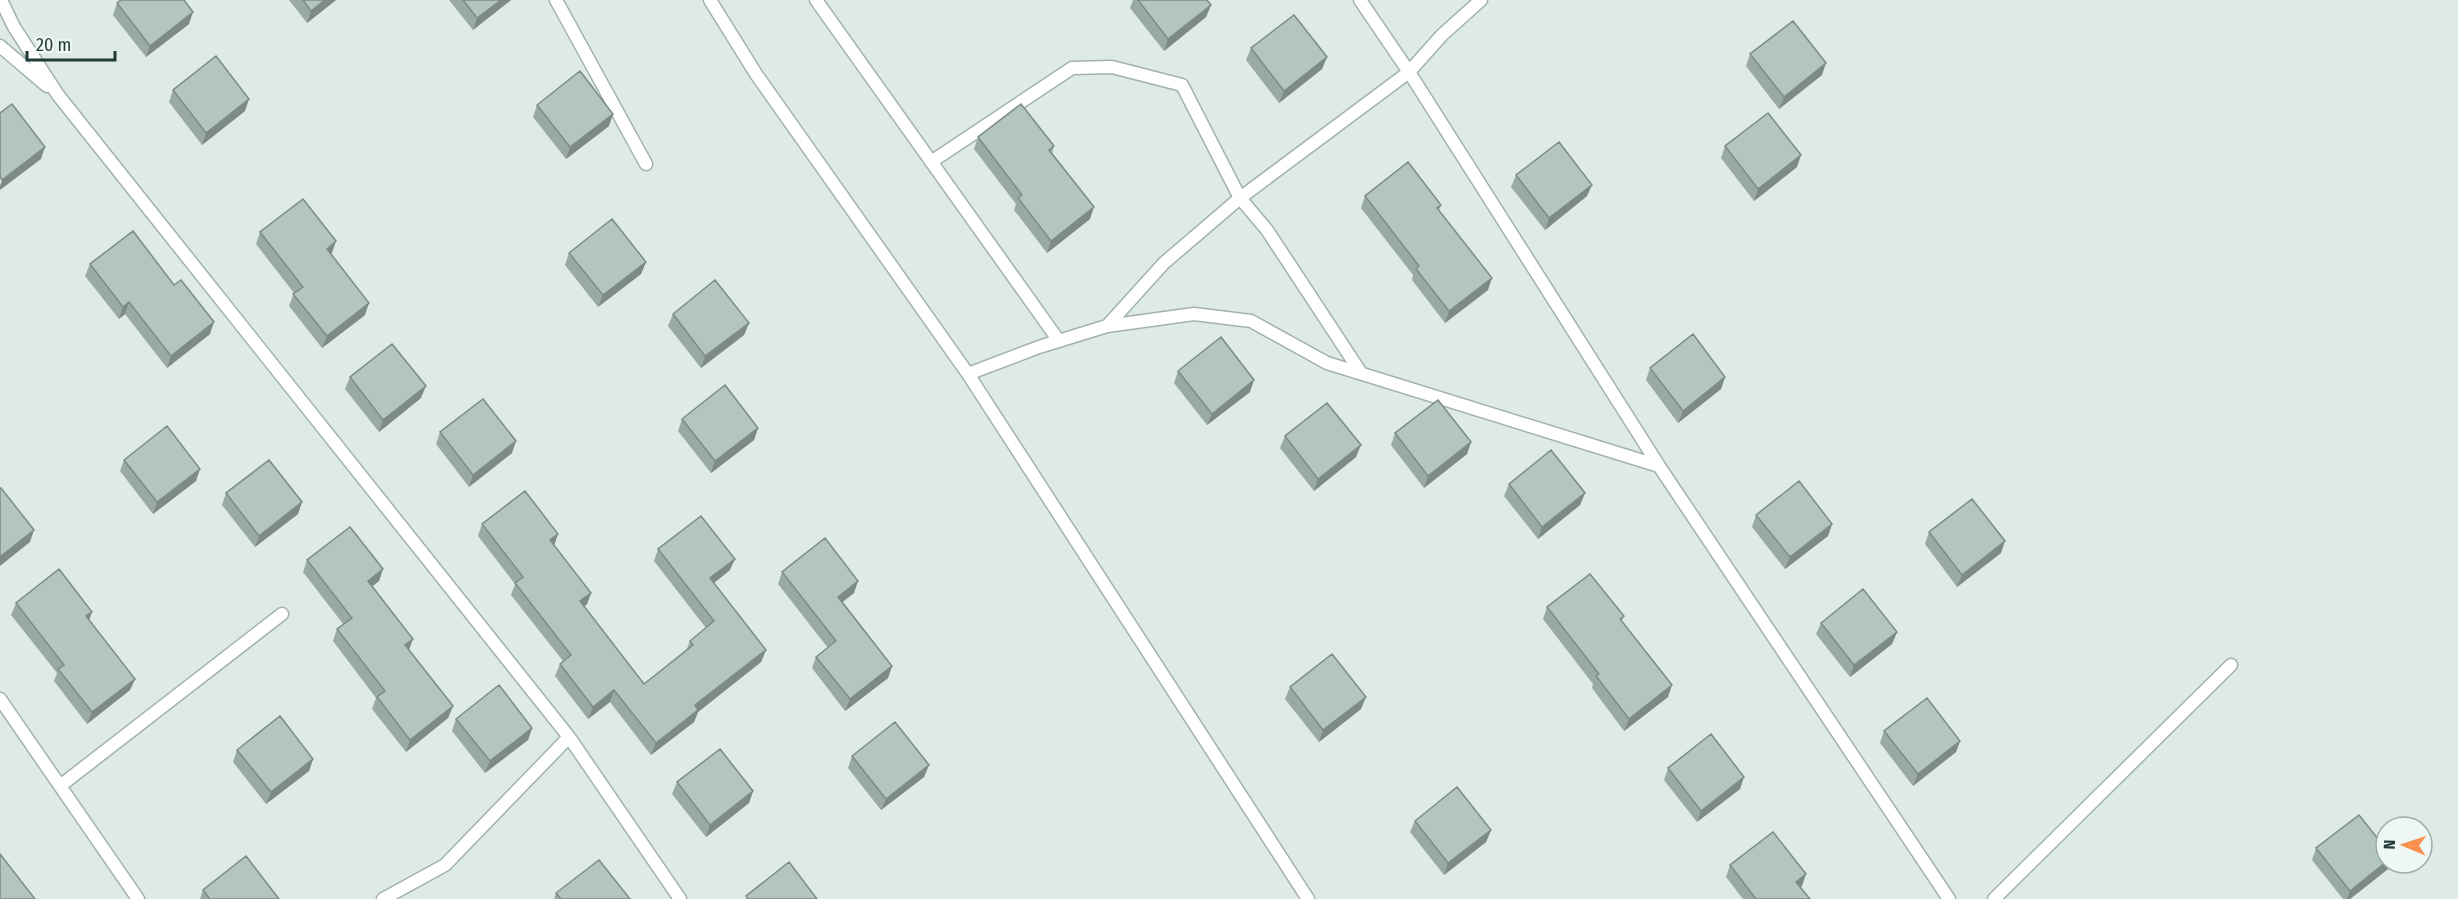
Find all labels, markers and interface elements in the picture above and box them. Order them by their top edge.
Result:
scale bar [27,24,116,62]
text: 20 m [36,34,71,56]
north arrow [2374,815,2434,875]
text: N [2380,839,2399,850]

